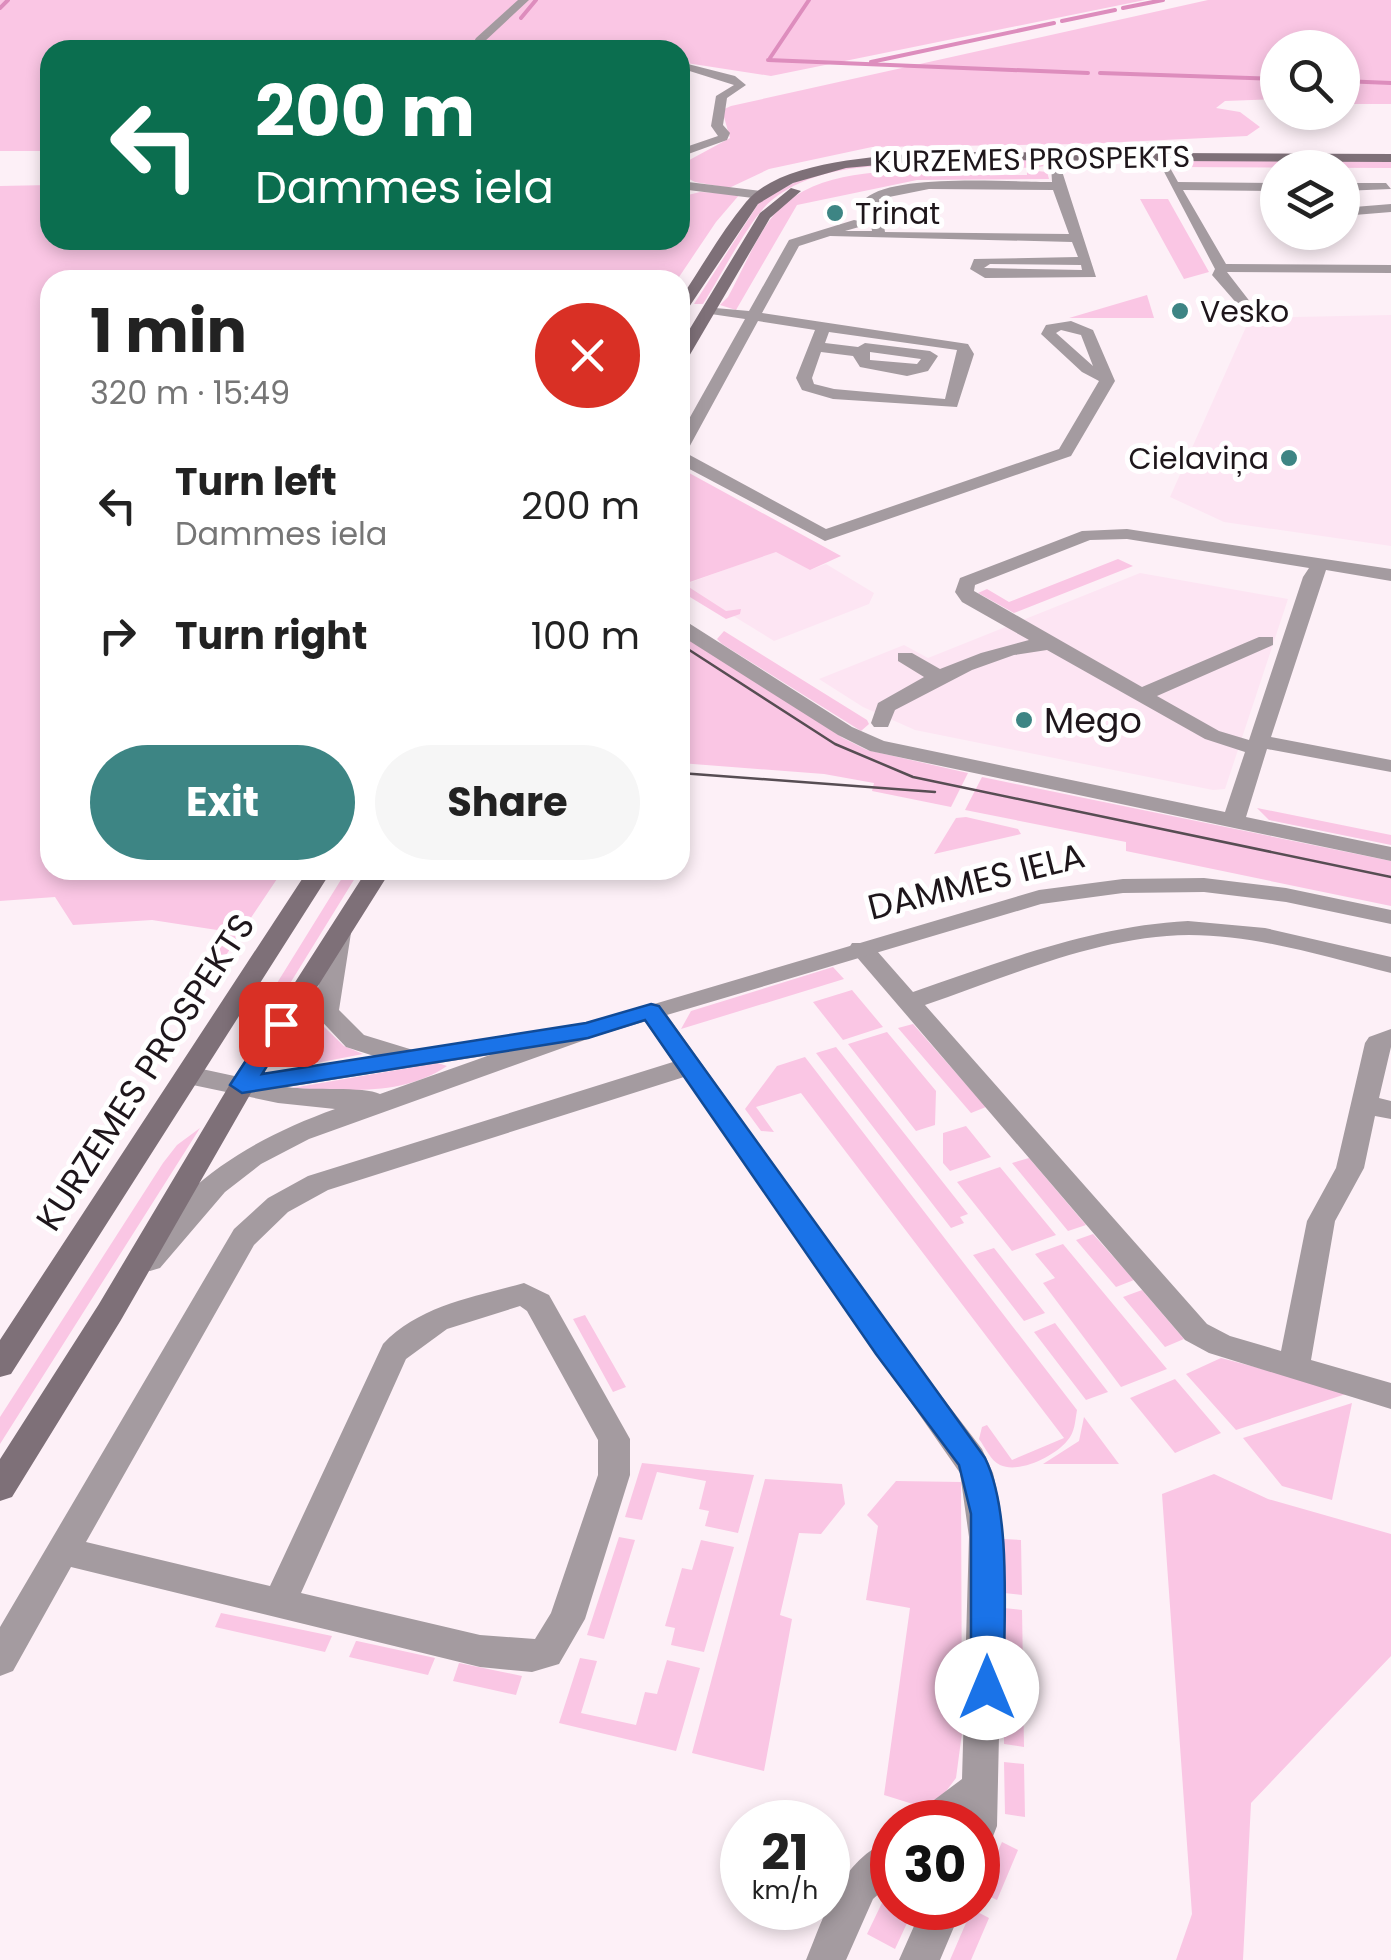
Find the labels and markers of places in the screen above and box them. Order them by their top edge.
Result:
place label: Trinat [855,192,940,235]
marker: Trinat [824,202,846,224]
place label: Vesko [1200,290,1289,333]
marker: Vesko [1169,300,1191,322]
place label: Cielaviņa [1129,437,1269,480]
marker: Cielaviņa [1278,447,1300,469]
place label: Mego [1044,696,1142,745]
marker: Mego [1013,709,1035,731]
pin [239,982,324,1067]

